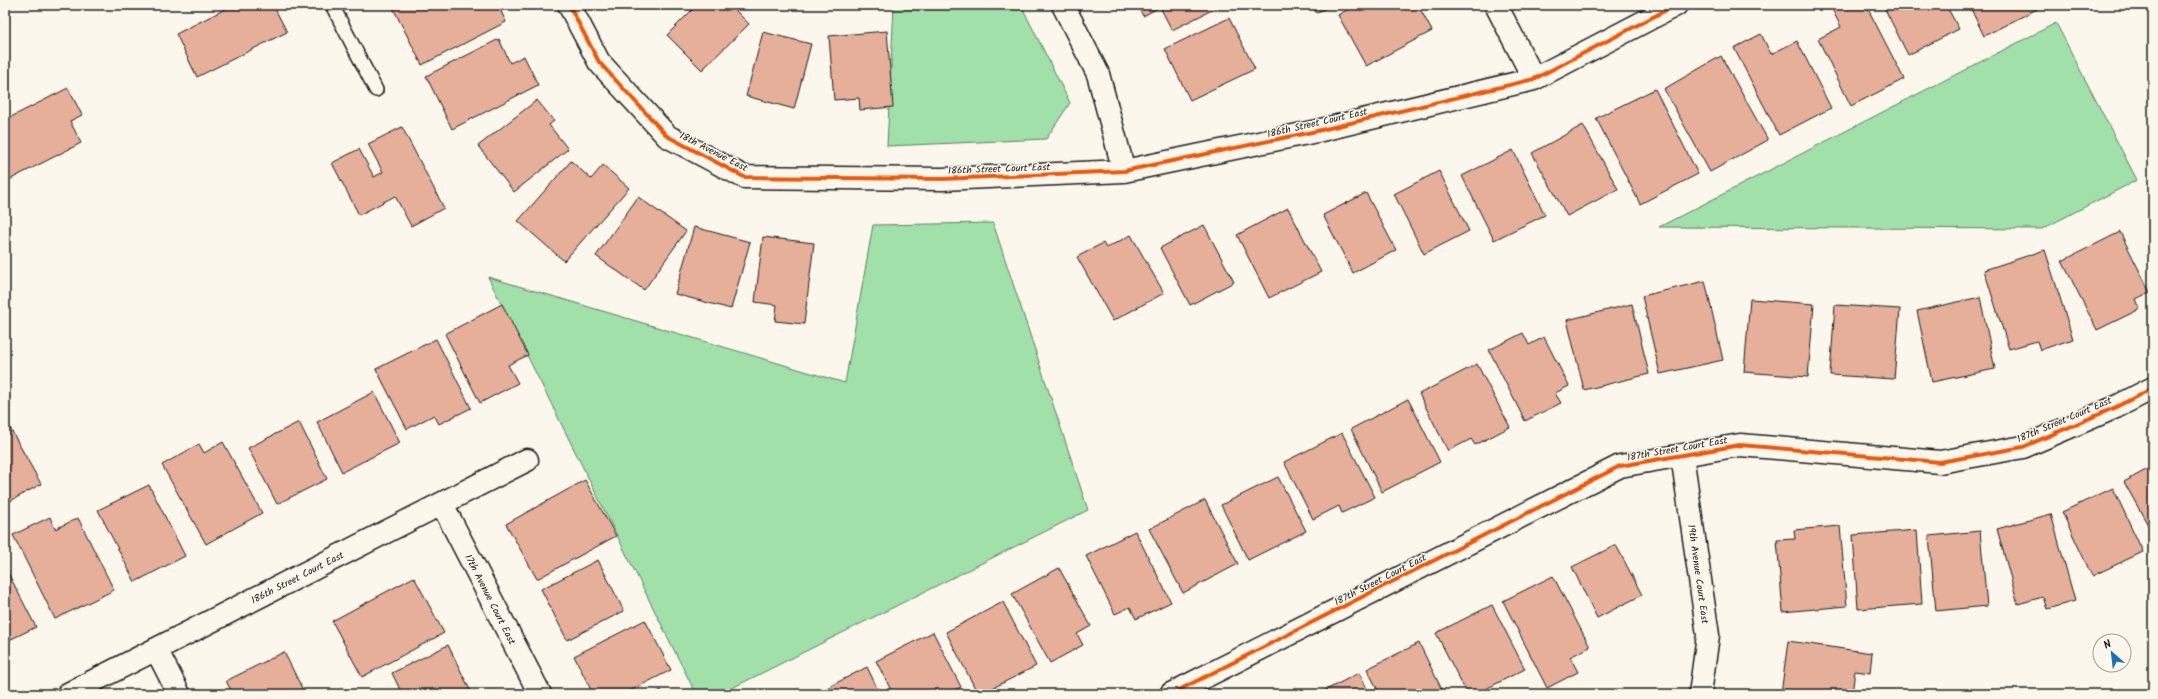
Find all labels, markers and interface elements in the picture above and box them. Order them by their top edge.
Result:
street label: 186th Street Court East [1265,104,1369,142]
street label: 18th Avenue East [677,128,750,176]
street label: 186th Street Court East [948,159,1051,179]
street label: 187th Street Court East [2015,393,2114,447]
street label: 187th Street Court East [1626,432,1729,466]
street label: 19th Avenue Court East [1683,524,1713,625]
street label: 186th Street Court East [248,547,347,608]
street label: 187th Street Court East [1332,550,1429,610]
street label: 17th Avenue Court East [460,551,520,648]
north arrow [2092,633,2132,673]
text: N [2100,635,2115,655]

